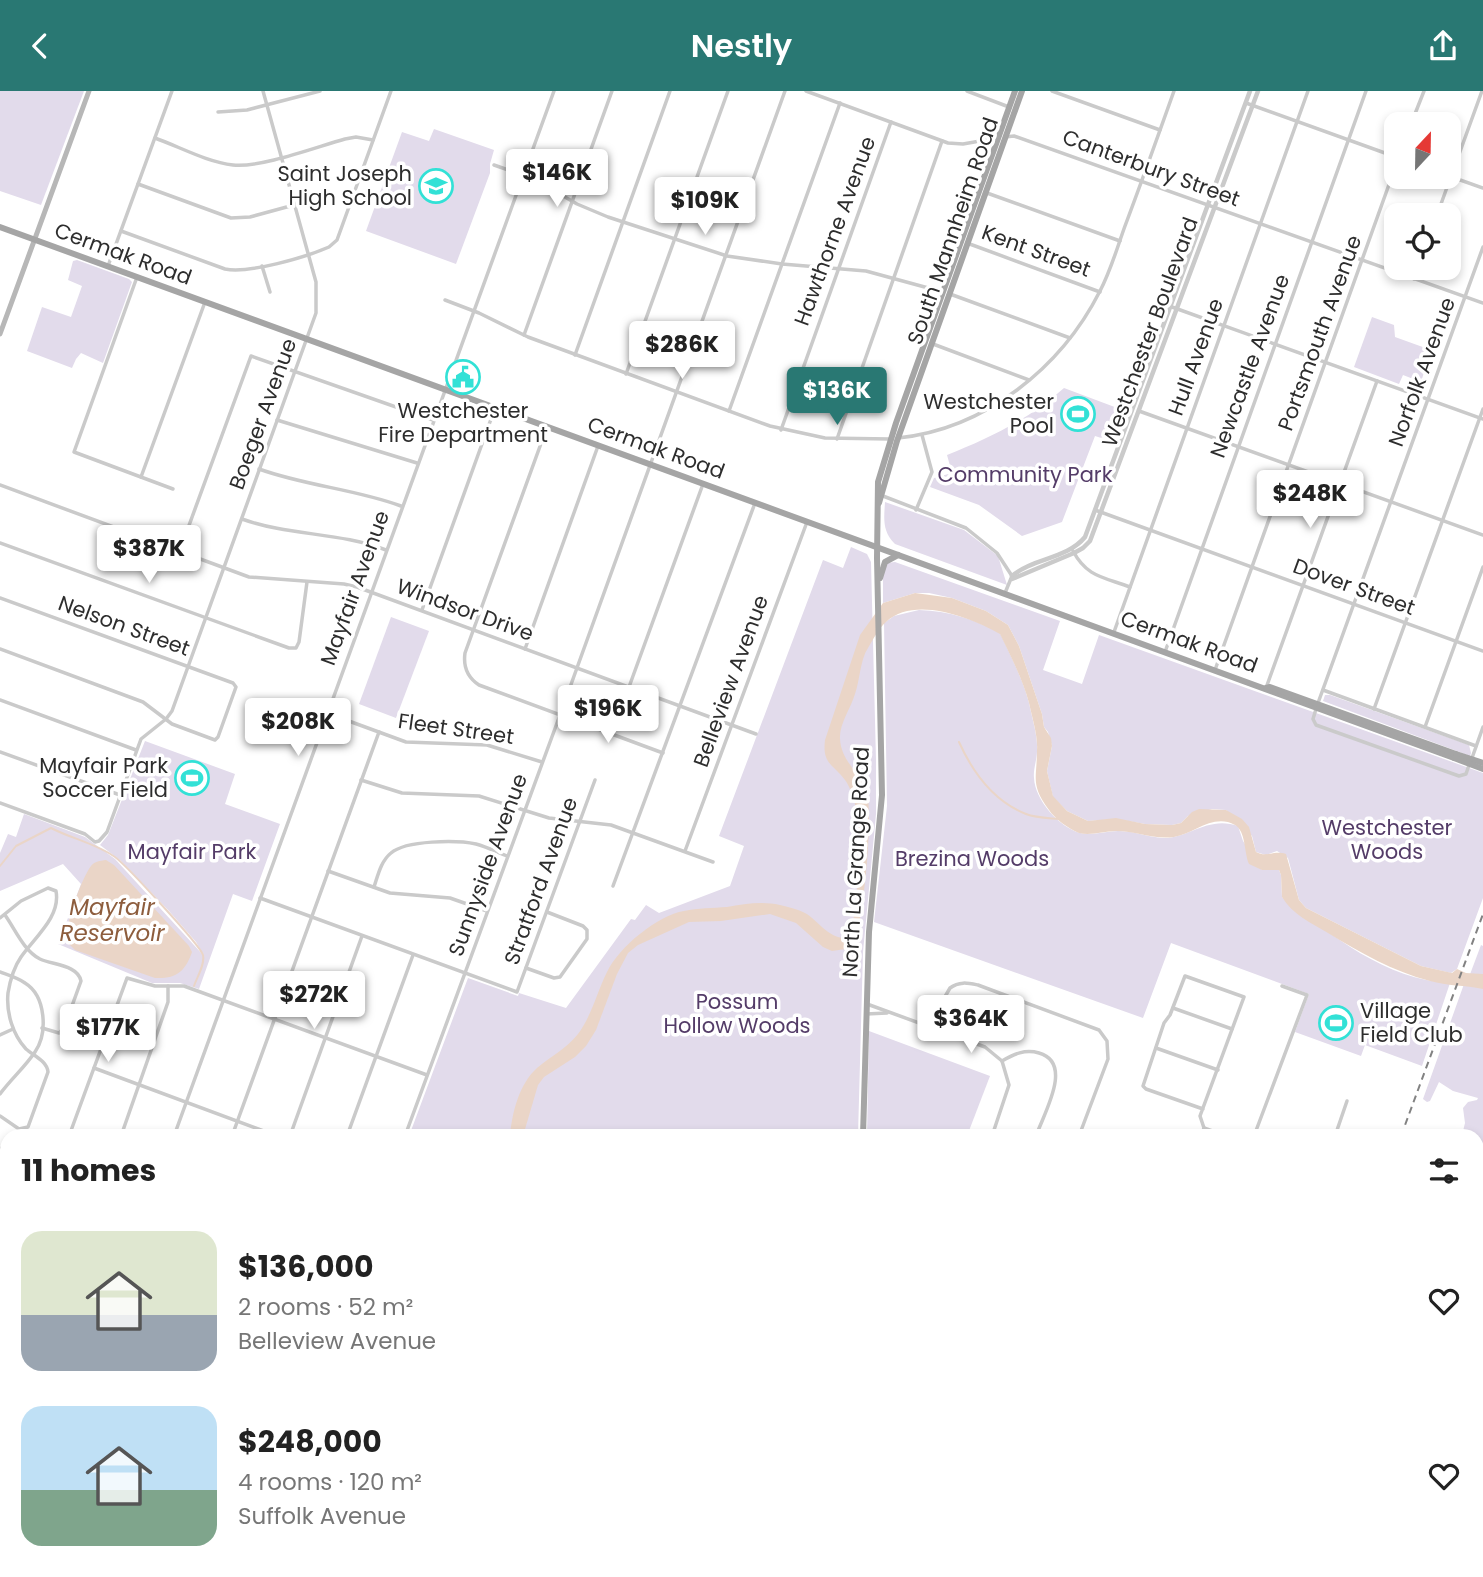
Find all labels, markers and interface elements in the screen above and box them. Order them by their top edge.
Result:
text: Nestly [691,23,792,68]
icon: back [21,27,59,65]
icon: share [1424,27,1462,65]
north arrow [1384,112,1461,189]
map controls [1384,112,1461,280]
street label: South Mannheim Road [900,113,1005,348]
street label: Canterbury Street [1058,122,1244,213]
street label: Hawthorne Avenue [787,132,882,329]
pin: $146K [508,149,606,209]
text: $146K [522,156,592,188]
place label: Saint Joseph High School [277,159,412,212]
school or university icon: Saint Joseph High School [417,167,455,205]
pin: $109K [656,177,754,237]
text: $109K [671,184,739,216]
button: locate [1384,203,1461,280]
street label: Westchester Boulevard [1094,213,1205,451]
street label: Cermak Road [51,215,196,292]
street label: Kent Street [978,217,1095,284]
street label: Portsmouth Avenue [1271,231,1368,435]
street label: Newcastle Avenue [1203,270,1296,462]
street label: Norfolk Avenue [1381,293,1462,450]
street label: Hull Avenue [1161,294,1230,419]
pin: $286K [633,321,731,381]
text: $286K [645,328,719,360]
street label: Boeger Avenue [222,334,303,493]
public building icon: Westchester Fire Department [444,358,482,396]
pin: $136K [788,367,886,427]
text: $136K [803,374,871,406]
place label: Westchester Pool [923,387,1054,440]
sports icon: Westchester Pool [1059,395,1097,433]
place label: Westchester Fire Department [378,396,548,449]
street label: Cermak Road [584,409,729,486]
park label: Community Park [937,460,1113,489]
pin: $248K [1261,471,1359,530]
text: $248K [1273,477,1347,509]
street label: Mayfair Avenue [313,506,396,669]
pin: $387K [100,525,198,585]
text: $387K [113,532,185,564]
street label: Dover Street [1289,551,1419,622]
street label: Windsor Drive [393,571,538,648]
street label: Nelson Street [54,588,194,663]
street label: Belleview Avenue [686,591,775,771]
street label: Cermak Road [1117,603,1262,680]
pin: $196K [559,685,657,745]
text: $196K [574,692,642,724]
pin: $208K [249,699,347,758]
text: $208K [261,705,335,737]
street label: Fleet Street [396,706,516,751]
street label: North La Grange Road [835,746,876,978]
place label: Mayfair Park Soccer Field [39,751,168,804]
sports icon: Mayfair Park Soccer Field [173,759,211,797]
street label: Sunnyside Avenue [441,770,534,960]
street label: Stratford Avenue [497,793,584,969]
park label: Westchester Woods [1322,813,1453,866]
park label: Mayfair Park [128,837,257,866]
park label: Brezina Woods [895,844,1049,873]
water label: Mayfair Reservoir [60,891,166,949]
pin: $272K [265,971,363,1031]
text: $272K [279,978,349,1010]
park label: Possum Hollow Woods [663,987,811,1040]
pin: $364K [922,995,1020,1055]
place label: Village Field Club [1360,996,1463,1049]
text: $364K [933,1002,1009,1034]
sports icon: Village Field Club [1317,1004,1355,1042]
pin: $177K [59,1005,157,1064]
text: $177K [76,1011,140,1043]
text: 11 homes [21,1149,156,1192]
icon: filters [1425,1152,1463,1190]
text: $136,000 [238,1245,374,1288]
icon: home [77,1259,161,1343]
icon: heart [1425,1282,1463,1320]
text: 2 rooms · 52 m² [238,1291,413,1323]
text: Belleview Avenue [238,1325,436,1357]
text: $248,000 [238,1420,382,1463]
icon: home [77,1434,161,1518]
icon: heart [1425,1457,1463,1495]
text: 4 rooms · 120 m² [238,1466,422,1498]
text: Suffolk Avenue [238,1500,406,1532]

